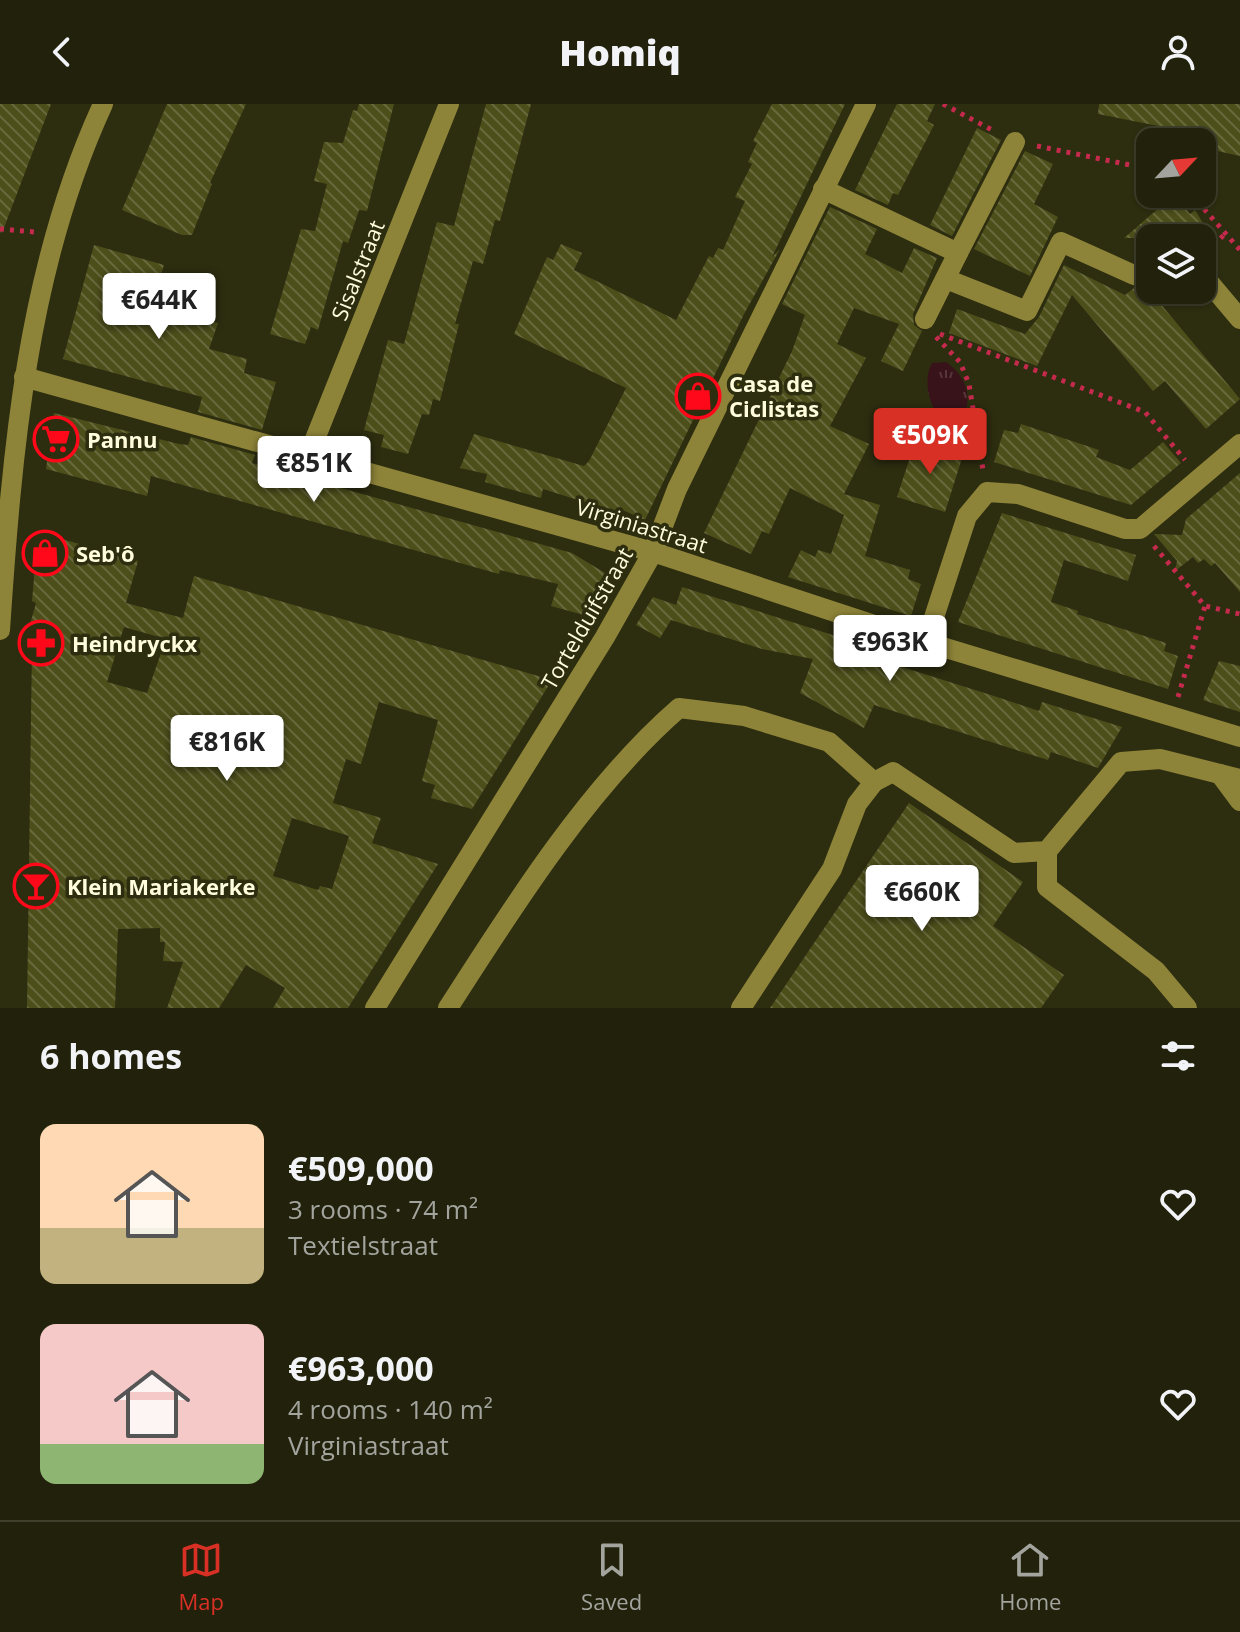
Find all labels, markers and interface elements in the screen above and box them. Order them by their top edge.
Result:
text: Homiq [559,28,681,77]
icon: back [40,30,84,74]
icon: person [1156,30,1200,74]
north arrow [1136,128,1216,208]
map controls [1136,128,1216,304]
street label: Sisalstraat [323,215,391,325]
button: layers [1136,224,1216,304]
pin: €644K [103,273,215,341]
text: €644K [121,281,197,317]
place label: Casa de Ciclistas [729,368,819,423]
shop icon: Casa de Ciclistas [674,372,722,420]
pin: €509K [874,408,986,476]
supermarket icon: Pannu [32,415,80,463]
text: €509K [892,416,968,452]
place label: Pannu [87,424,157,454]
pin: €851K [258,436,370,504]
text: €851K [276,444,352,480]
street label: Virginiastraat [573,491,712,559]
shop icon: Seb'ô [21,529,69,577]
place label: Seb'ô [76,538,135,568]
street label: Tortelduifstraat [533,541,639,695]
pin: €963K [834,615,946,683]
pharmacy icon: Heindryckx [17,619,65,667]
text: €963K [852,623,928,659]
place label: Heindryckx [72,628,197,658]
pin: €816K [171,715,283,783]
text: €816K [189,723,265,759]
bar icon: Klein Mariakerke [12,862,60,910]
pin: €660K [866,865,978,933]
place label: Klein Mariakerke [67,871,256,901]
text: €660K [884,873,960,909]
text: 6 homes [40,1033,182,1079]
icon: filters [1156,1034,1200,1078]
text: €509,000 [288,1145,434,1191]
icon: home [104,1156,200,1252]
icon: heart [1156,1182,1200,1226]
text: 3 rooms · 74 m² [288,1191,478,1227]
text: Textielstraat [288,1227,438,1263]
text: €963,000 [288,1345,434,1391]
icon: home [104,1356,200,1452]
icon: heart [1156,1382,1200,1426]
text: 4 rooms · 140 m² [288,1391,493,1427]
text: Virginiastraat [288,1427,449,1463]
tab: Map [179,1538,224,1616]
tab: Saved [581,1538,642,1616]
tab: Home [999,1538,1061,1616]

